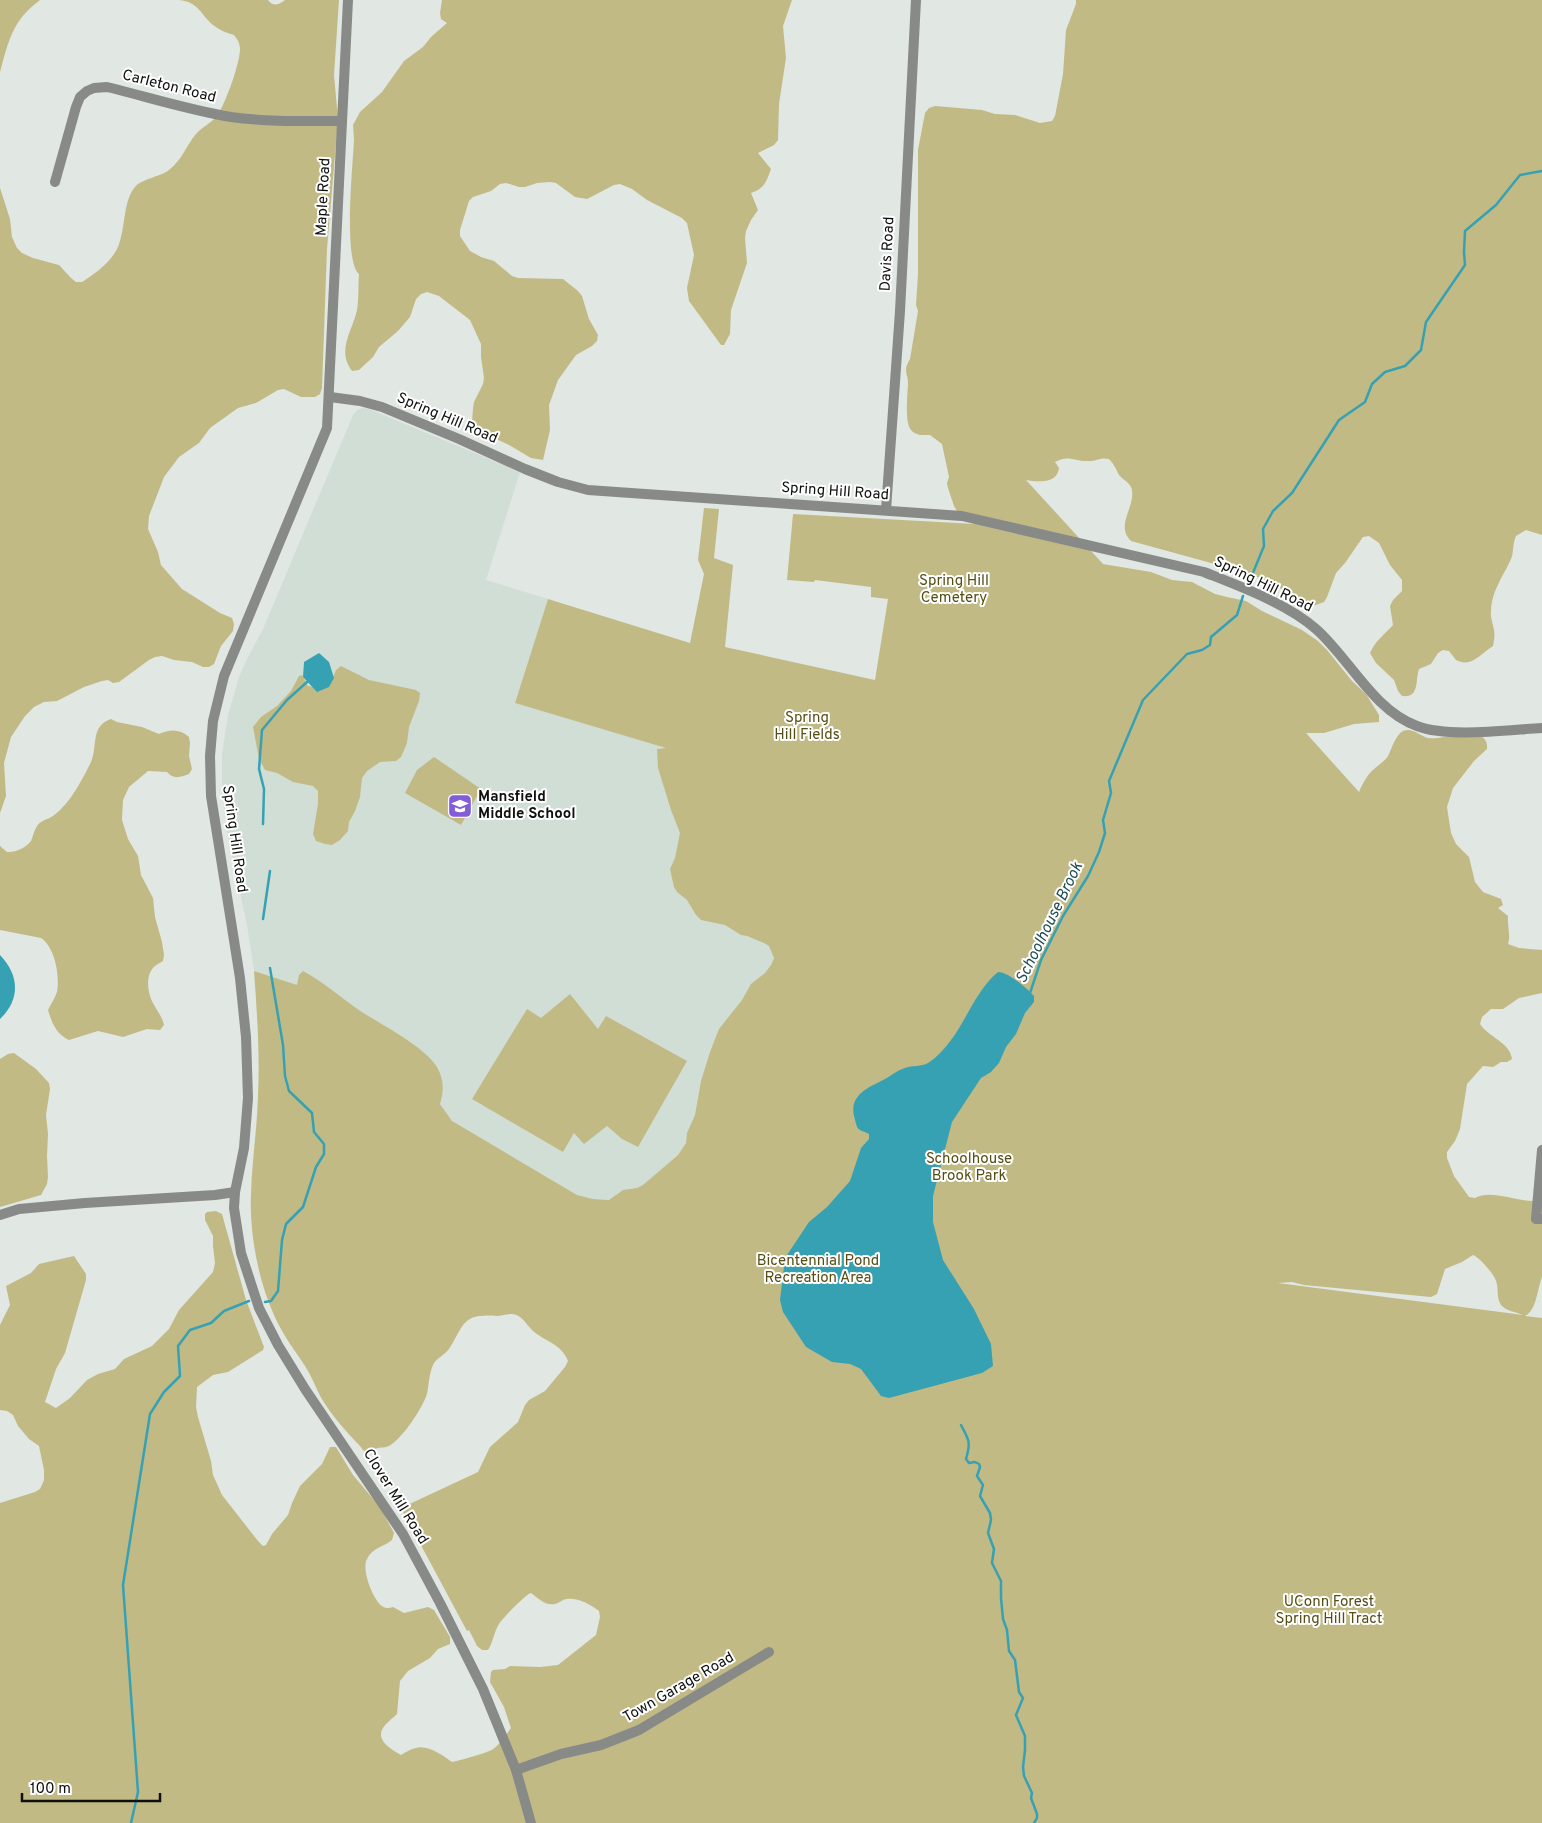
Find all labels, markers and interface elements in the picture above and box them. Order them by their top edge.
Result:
street label: Carleton Road [120,66,218,108]
street label: Maple Road [312,157,336,237]
street label: Davis Road [877,216,899,292]
street label: Spring Hill Road [394,389,500,449]
street label: Spring Hill Road [780,479,890,505]
street label: Spring Hill Road [1210,553,1316,617]
park label: Spring Hill Cemetery [919,572,989,608]
park label: Spring Hill Fields [774,709,840,745]
street label: Spring Hill Road [217,784,251,894]
place label: Mansfield Middle School [478,788,576,824]
school or university icon: Mansfield Middle School [447,793,473,819]
water label: Schoolhouse Brook [1012,858,1088,987]
park label: Schoolhouse Brook Park [926,1150,1012,1186]
park label: Bicentennial Pond Recreation Area [757,1252,879,1288]
street label: Clover Mill Road [358,1446,432,1548]
park label: UConn Forest Spring Hill Tract [1276,1593,1382,1629]
street label: Town Garage Road [620,1649,738,1727]
scale bar [22,1770,160,1802]
text: 100 m [30,1780,71,1799]

